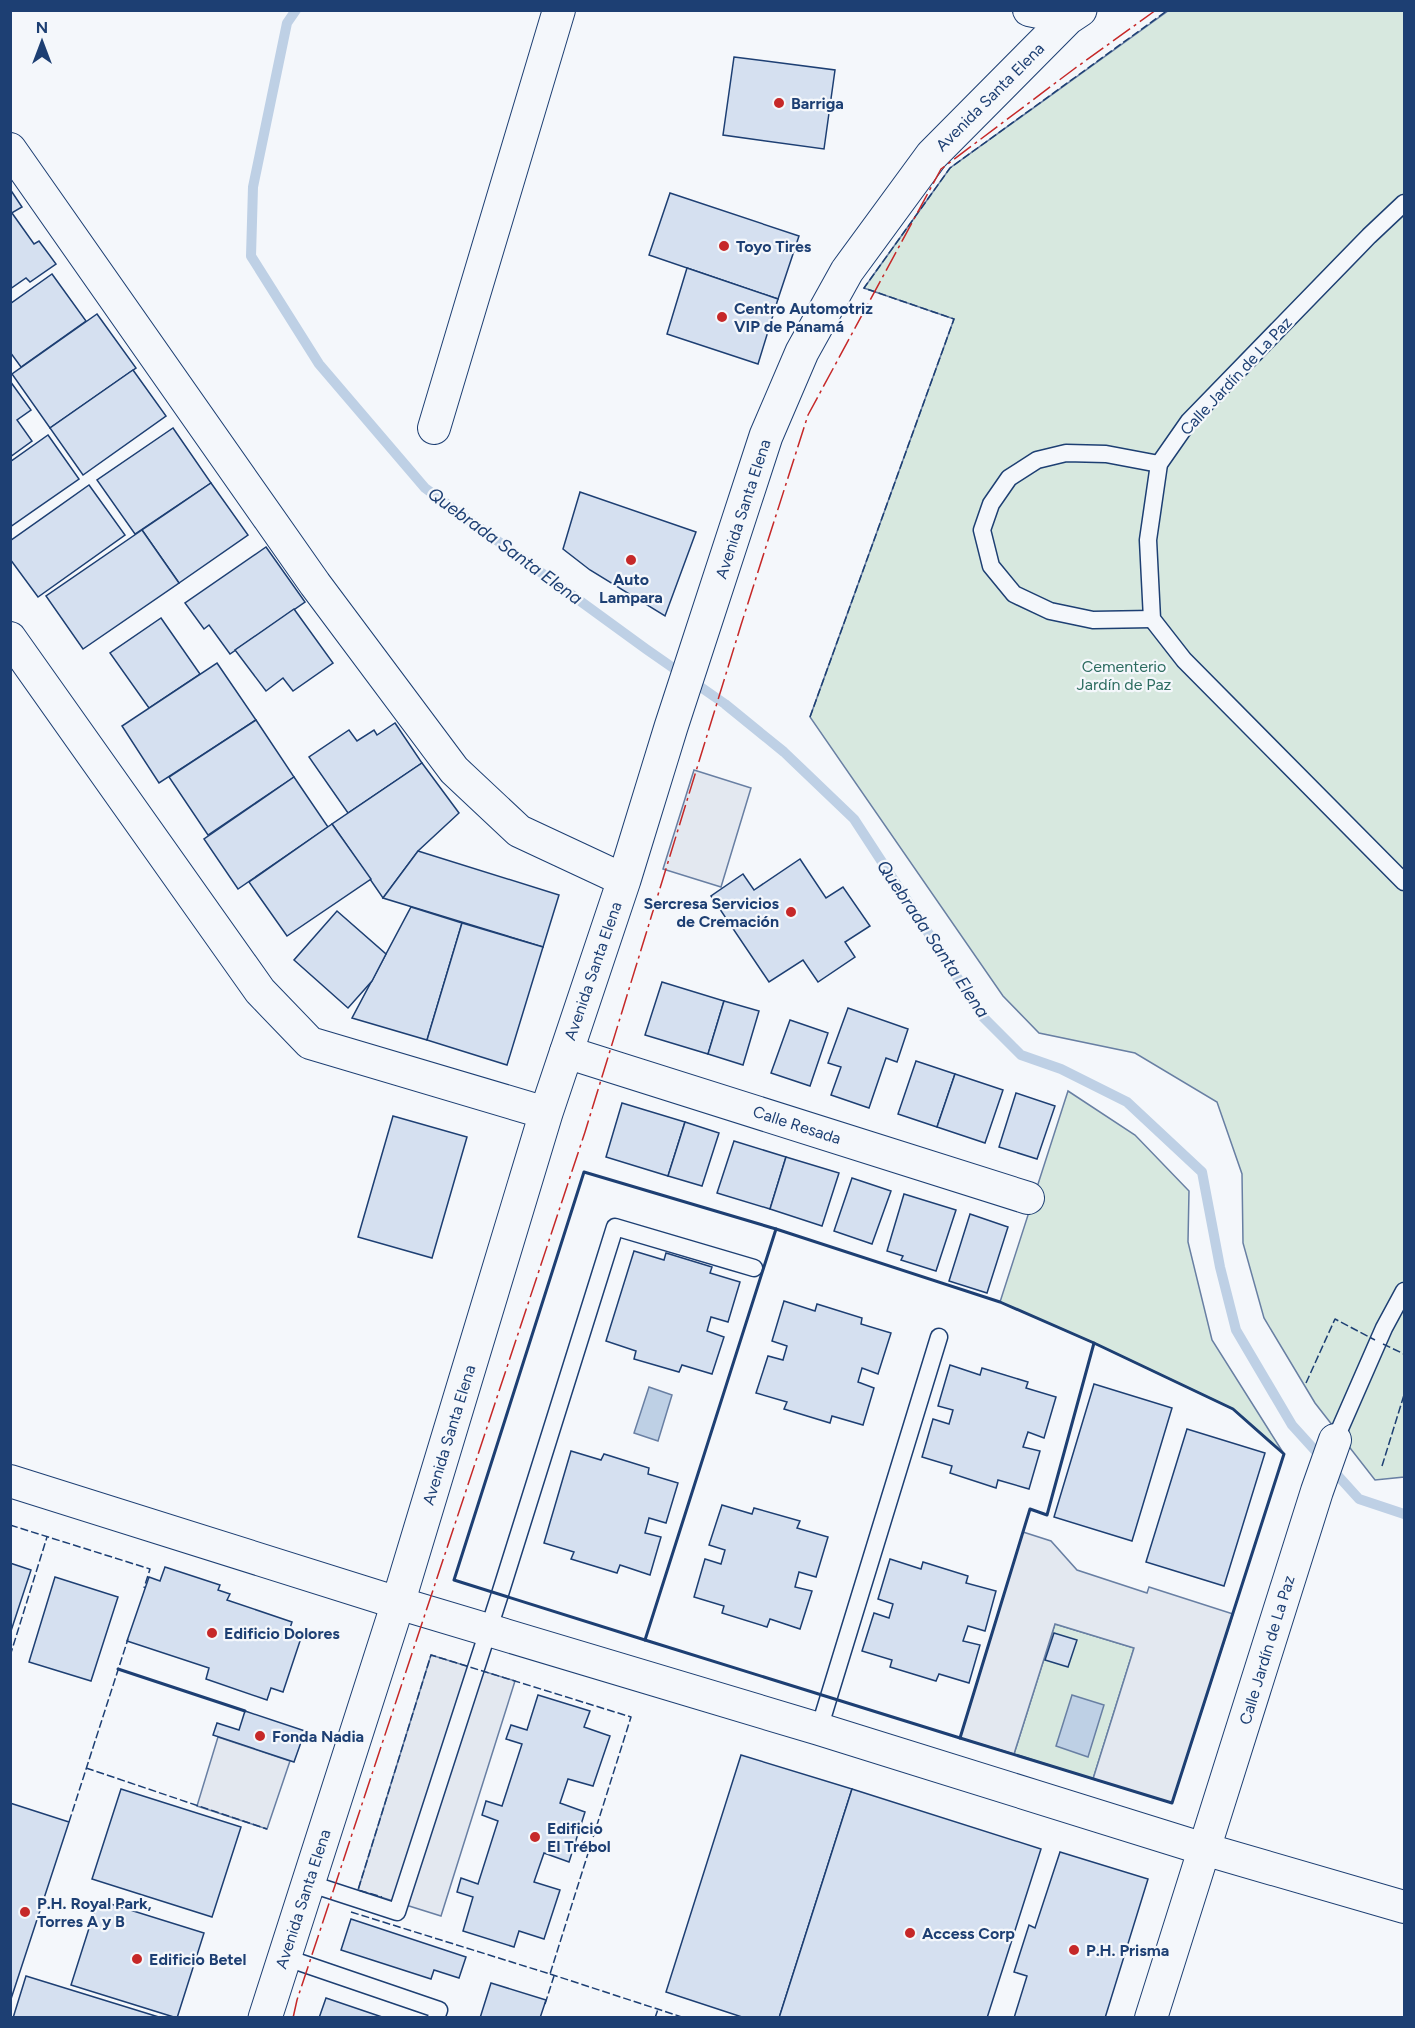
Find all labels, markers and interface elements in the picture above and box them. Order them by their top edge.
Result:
north arrow [12,12,72,72]
text: N [36,18,48,37]
street label: Avenida Santa Elena [932,39,1048,155]
place label: Barriga [791,94,844,113]
marker: Barriga [772,96,786,110]
place label: Toyo Tires [736,237,812,256]
marker: Toyo Tires [717,239,731,253]
place label: Centro Automotriz VIP de Panamá [734,299,873,336]
marker: Centro Automotriz VIP de Panamá [715,310,729,324]
street label: Calle Jardín de La Paz [1176,313,1296,439]
street label: Avenida Santa Elena [711,437,775,581]
water label: Quebrada Santa Elena [424,483,587,610]
marker: Auto Lampara [624,553,638,567]
place label: Auto Lampara [599,570,663,607]
park label: Cementerio Jardín de Paz [1077,657,1172,694]
water label: Quebrada Santa Elena [872,856,994,1022]
place label: Sercresa Servicios de Cremación [643,894,780,931]
street label: Avenida Santa Elena [560,899,626,1043]
marker: Sercresa Servicios de Cremación [784,905,798,919]
street label: Calle Resada [751,1102,843,1148]
street label: Avenida Santa Elena [419,1363,479,1507]
street label: Calle Jardín de La Paz [1235,1573,1299,1727]
place label: Edificio Dolores [224,1624,340,1643]
marker: Edificio Dolores [205,1626,219,1640]
place label: Fonda Nadia [272,1727,364,1746]
marker: Fonda Nadia [253,1729,267,1743]
place label: Edificio El Trébol [547,1819,611,1856]
street label: Avenida Santa Elena [271,1827,335,1971]
marker: Edificio El Trébol [528,1830,542,1844]
place label: P.H. Royal Park, Torres A y B [37,1894,152,1931]
marker: P.H. Royal Park, Torres A y B [18,1905,32,1919]
place label: Access Corp [922,1924,1015,1943]
marker: Access Corp [903,1926,917,1940]
place label: P.H. Prisma [1086,1941,1169,1960]
marker: P.H. Prisma [1067,1943,1081,1957]
place label: Edificio Betel [149,1950,246,1969]
marker: Edificio Betel [130,1952,144,1966]

